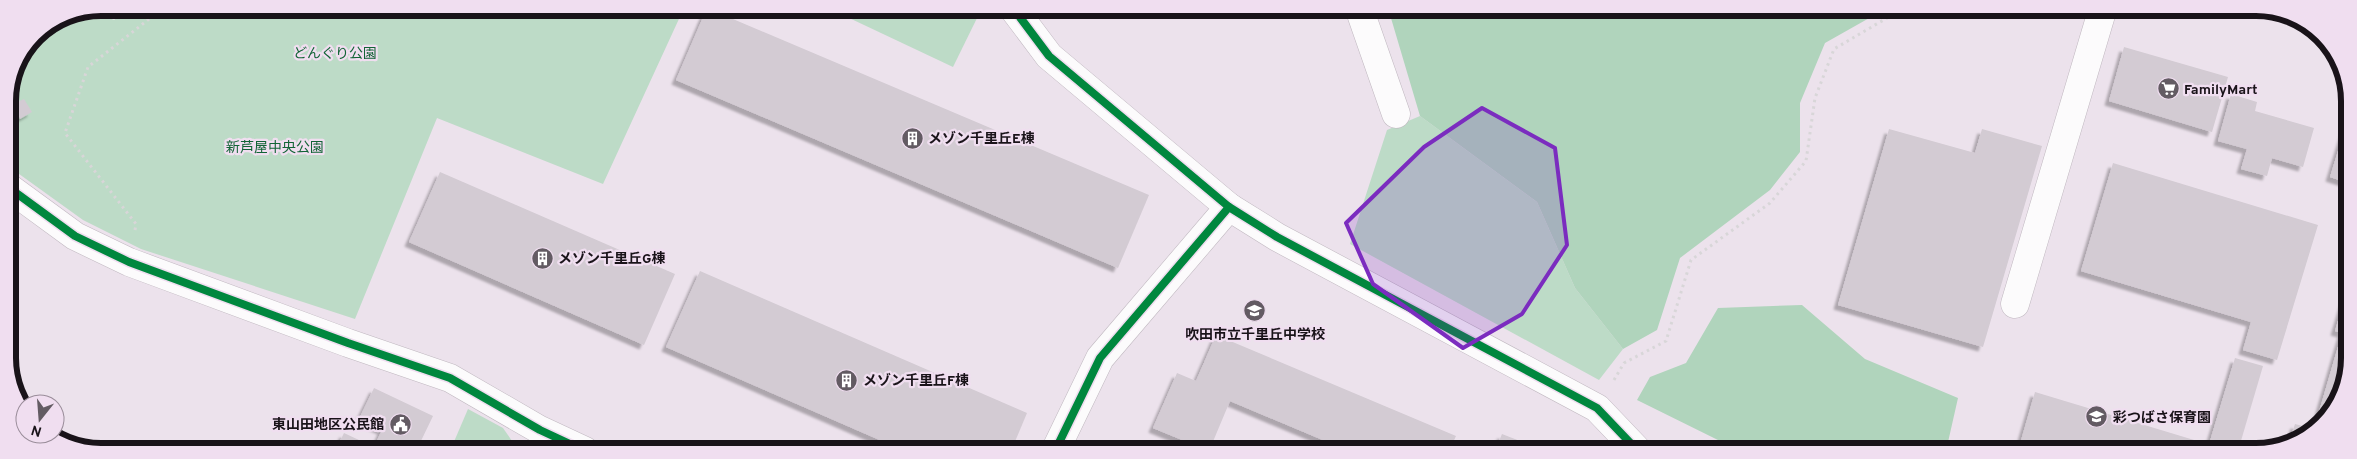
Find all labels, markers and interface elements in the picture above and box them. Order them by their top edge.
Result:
park label: どんぐり公園 [293,46,377,63]
supermarket icon: FamilyMart [2156,77,2180,101]
place label: FamilyMart [2184,82,2258,99]
building icon: メゾン千里丘E棟 [900,126,924,150]
place label: メゾン千里丘E棟 [928,130,1035,148]
park label: 新芦屋中央公園 [226,140,324,157]
building icon: メゾン千里丘G棟 [530,246,554,270]
place label: メゾン千里丘G棟 [558,250,666,268]
school or university icon: 吹田市立千里丘中学校 [1243,299,1267,323]
place label: 吹田市立千里丘中学校 [1185,327,1325,344]
building icon: メゾン千里丘F棟 [835,368,859,392]
place label: メゾン千里丘F棟 [863,372,969,390]
north arrow [15,394,65,444]
school or university icon: 彩つばさ保育園 [2085,405,2109,429]
place label: 彩つばさ保育園 [2113,410,2211,427]
public building icon: 東山田地区公民館 [388,412,412,436]
place label: 東山田地区公民館 [272,417,384,434]
text: N [29,420,44,440]

